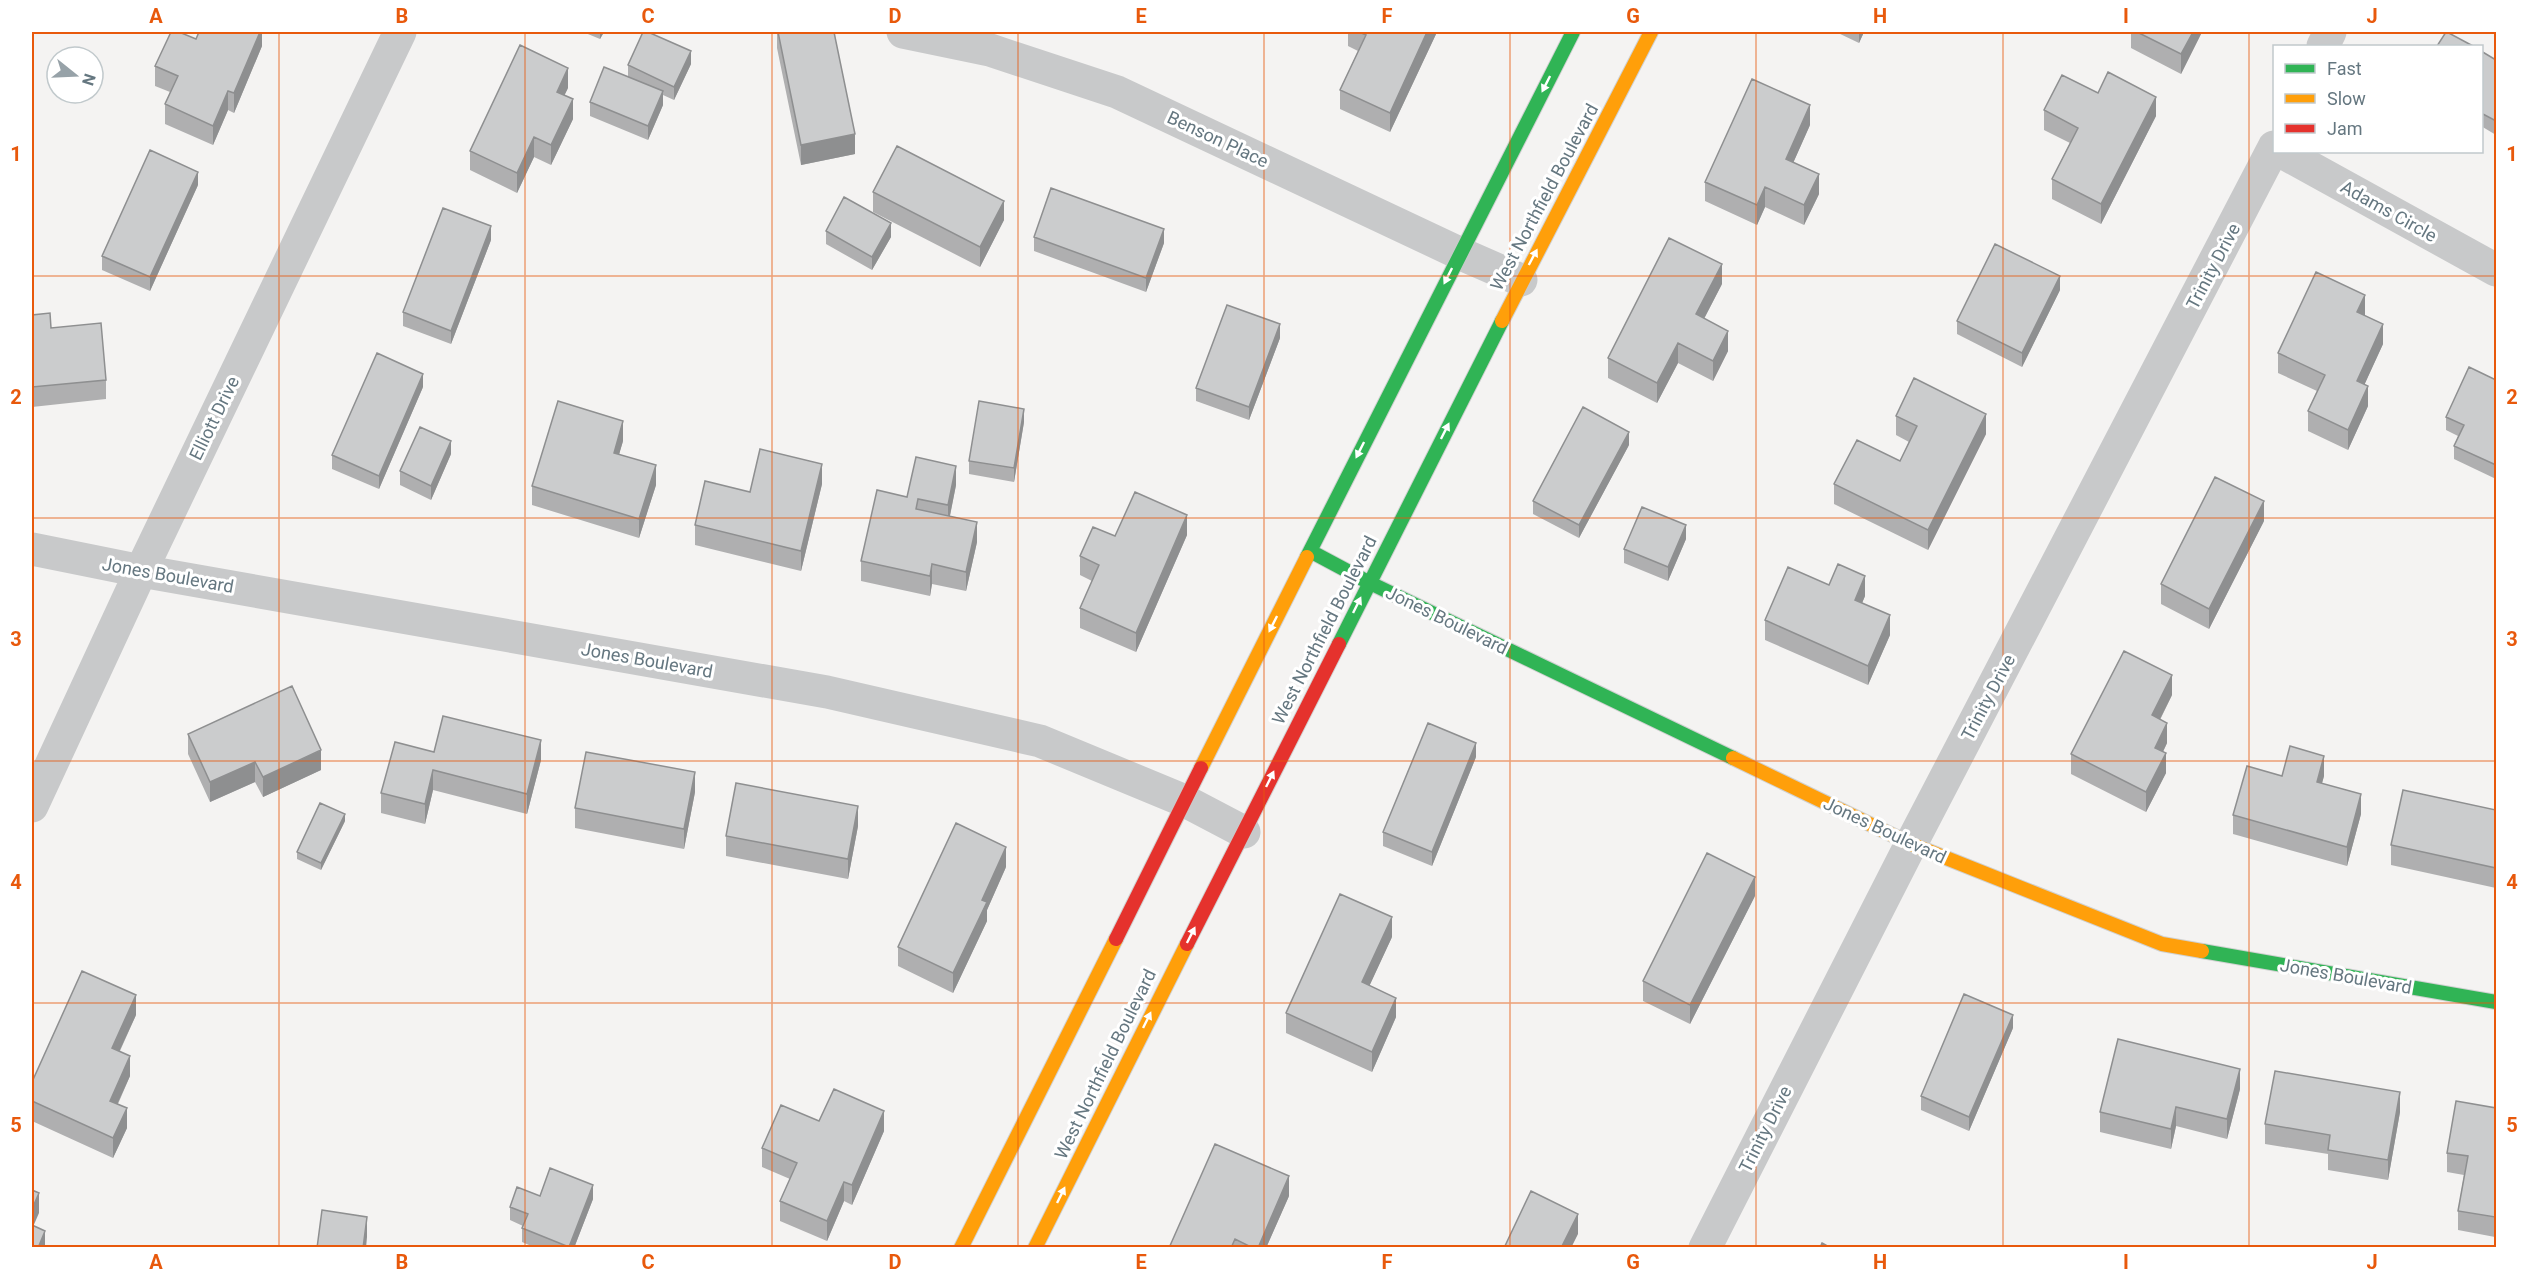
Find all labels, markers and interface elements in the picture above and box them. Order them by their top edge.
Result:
text: A [149,4,163,28]
text: B [396,4,408,28]
text: C [641,4,655,28]
text: D [889,4,902,28]
text: E [1135,4,1147,28]
text: F [1382,4,1393,28]
text: G [1626,4,1640,28]
text: H [1873,4,1887,28]
text: I [2123,4,2129,28]
text: J [2366,4,2378,28]
north arrow [45,45,105,105]
legend [2273,45,2483,153]
text: Fast [2327,58,2362,79]
text: N [78,71,100,88]
one-way arrow [1542,75,1551,92]
text: Slow [2327,88,2366,109]
street label: West Northfield Boulevard [1486,100,1602,294]
street label: Benson Place [1164,106,1272,172]
text: Jam [2327,118,2363,139]
text: 1 [10,142,22,166]
text: 1 [2506,142,2518,166]
street label: Adams Circle [2337,176,2441,246]
street label: Trinity Drive [2182,219,2244,313]
one-way arrow [1528,248,1538,265]
one-way arrow [1443,267,1452,284]
street label: Elliott Drive [185,373,243,463]
text: 2 [10,385,22,409]
text: 2 [2506,385,2518,409]
one-way arrow [1440,422,1449,439]
one-way arrow [1356,441,1366,459]
street label: West Northfield Boulevard [1267,532,1381,728]
street label: Jones Boulevard [101,553,235,597]
street label: Jones Boulevard [1383,581,1511,659]
one-way arrow [1352,596,1362,613]
one-way arrow [1268,616,1278,633]
text: 3 [10,627,22,651]
text: 3 [2506,627,2518,651]
street label: Jones Boulevard [580,638,714,682]
street label: Trinity Drive [1957,650,2019,744]
one-way arrow [1265,771,1275,788]
street label: Jones Boulevard [1820,792,1950,868]
text: 4 [10,870,22,894]
text: 4 [2506,870,2518,894]
one-way arrow [1186,926,1196,943]
street label: Jones Boulevard [2279,954,2413,998]
street label: West Northfield Boulevard [1050,966,1160,1162]
one-way arrow [1142,1012,1152,1029]
street label: Trinity Drive [1734,1082,1796,1176]
text: 5 [10,1113,22,1137]
text: 5 [2506,1113,2518,1137]
one-way arrow [1055,1186,1065,1204]
text: A [149,1250,163,1274]
text: B [396,1250,408,1274]
text: C [641,1250,655,1274]
text: D [889,1250,902,1274]
text: E [1135,1250,1147,1274]
text: F [1382,1250,1393,1274]
text: G [1626,1250,1640,1274]
text: H [1873,1250,1887,1274]
text: I [2123,1250,2129,1274]
text: J [2366,1250,2378,1274]

